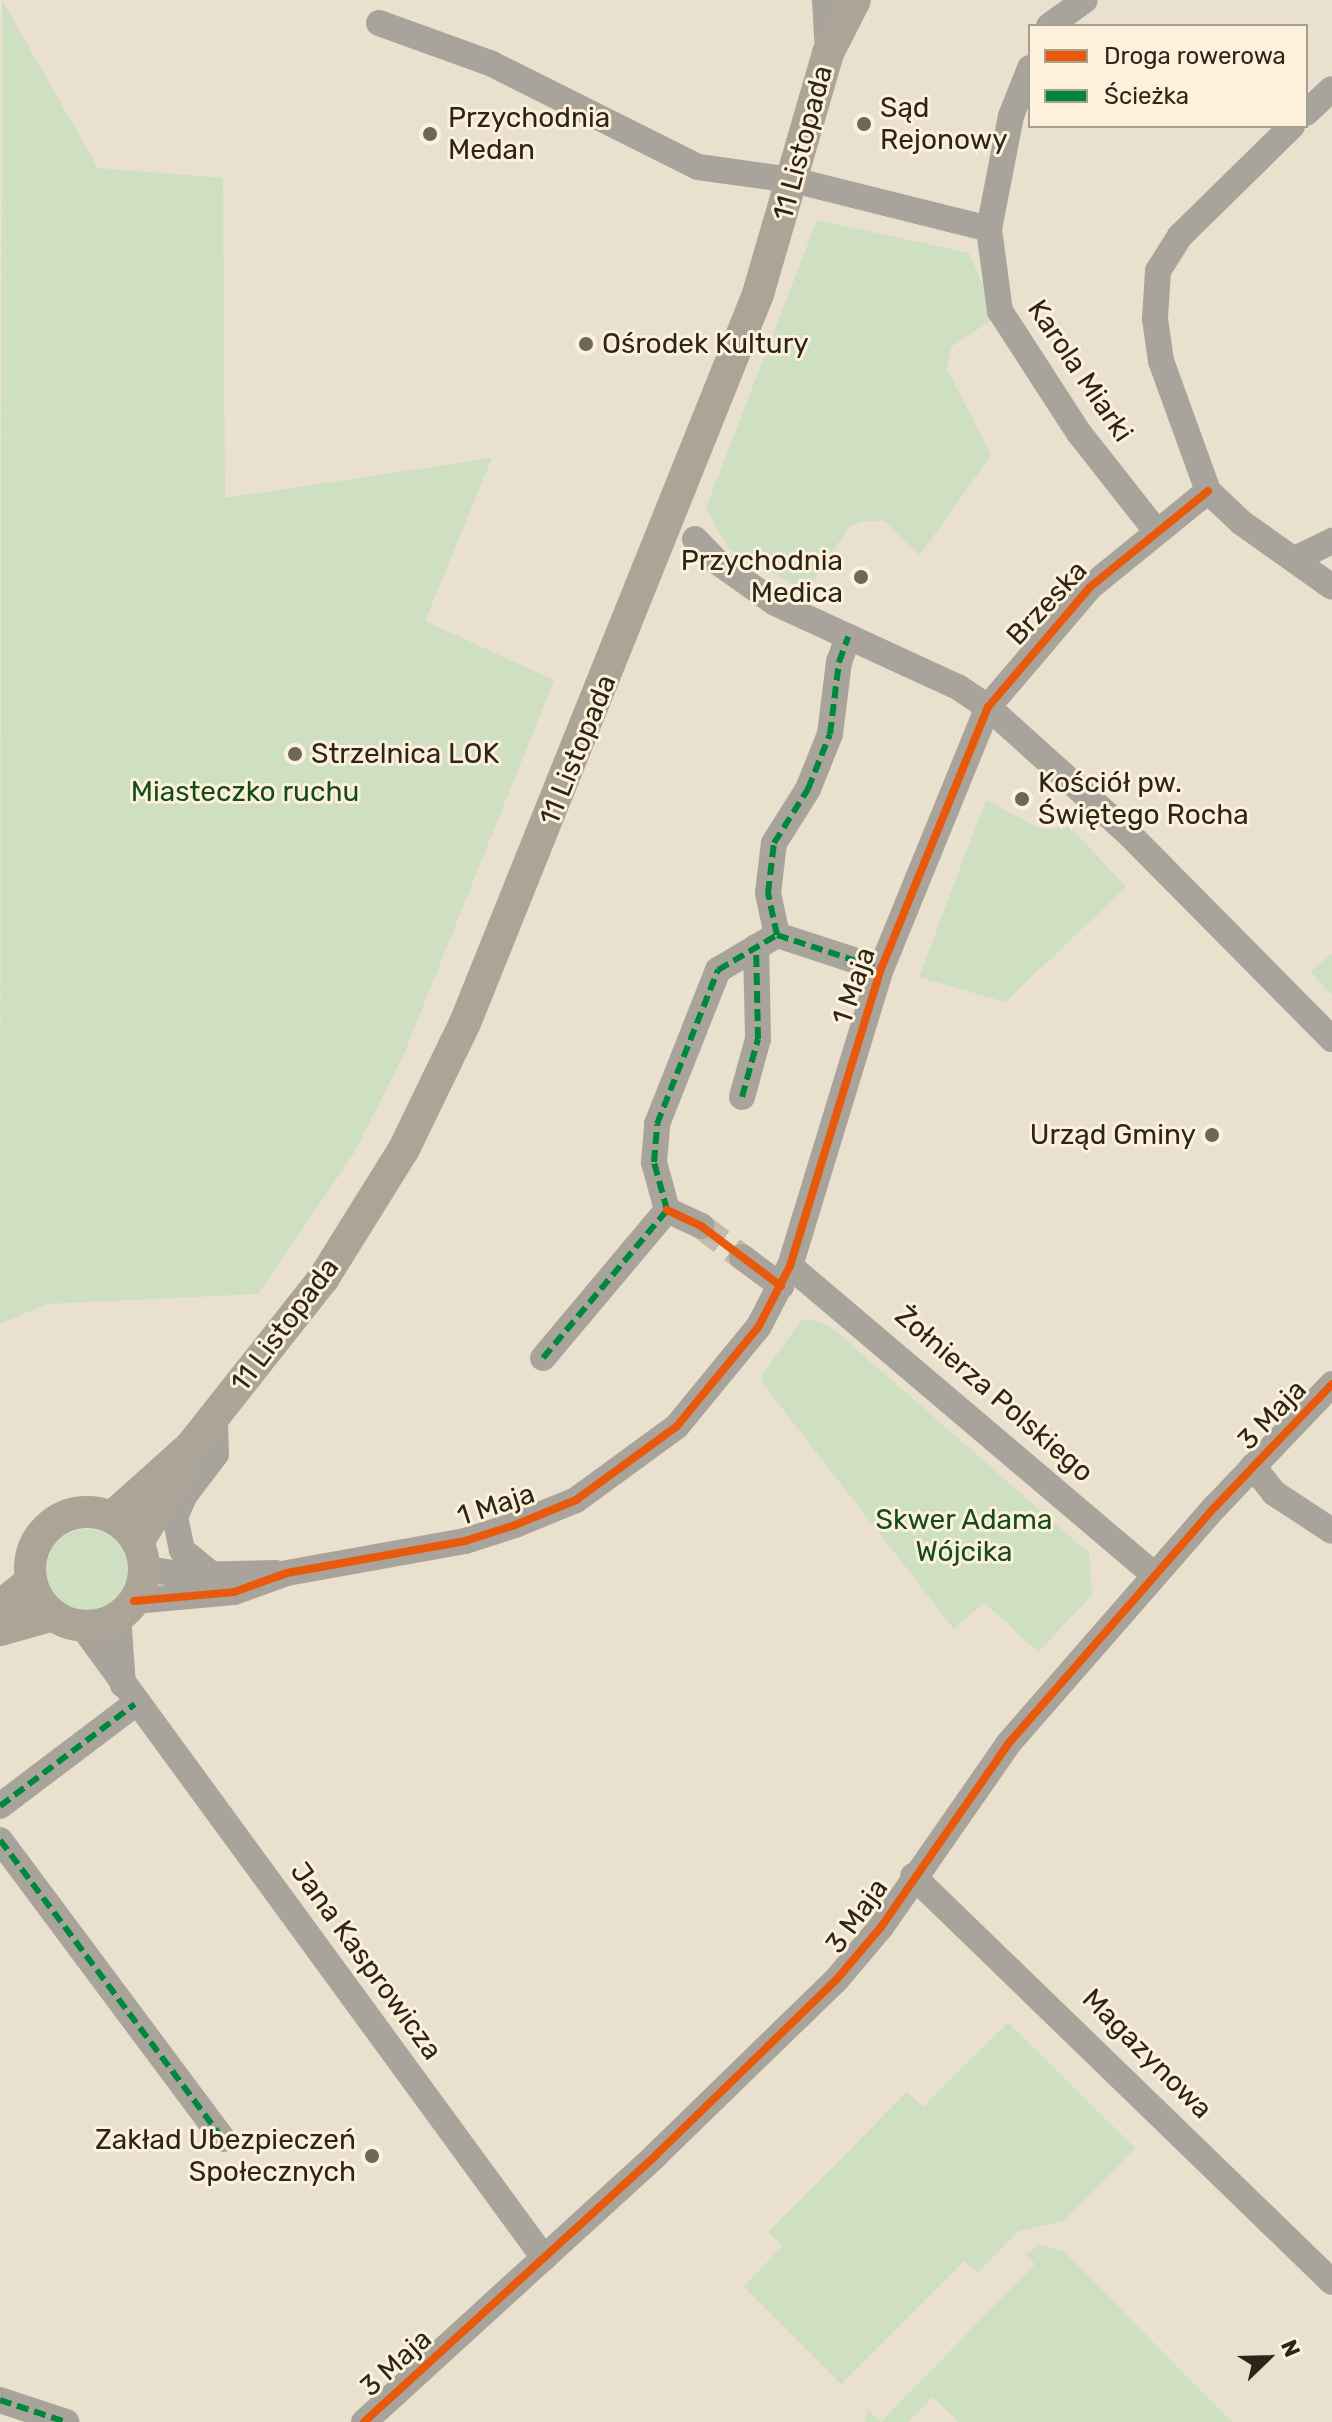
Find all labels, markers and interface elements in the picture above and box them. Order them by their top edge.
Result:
legend [1028,24,1308,128]
text: Droga rowerowa [1104,42,1286,70]
street label: 11 Listopada [766,62,840,224]
text: Ścieżka [1104,82,1189,110]
place label: Sąd Rejonowy [880,91,1008,157]
place label: Przychodnia Medan [448,101,610,167]
marker: Sąd Rejonowy [855,115,873,133]
marker: Przychodnia Medan [419,123,441,145]
street label: Karola Miarki [1020,294,1140,448]
place label: Ośrodek Kultury [602,327,809,361]
marker: Ośrodek Kultury [577,335,595,353]
place label: Przychodnia Medica [681,544,843,610]
street label: Brzeska [1000,554,1094,652]
marker: Przychodnia Medica [850,566,872,588]
street label: 11 Listopada [533,670,623,830]
place label: Strzelnica LOK [311,737,499,771]
marker: Strzelnica LOK [286,745,304,763]
place label: Kościół pw. Świętego Rocha [1038,766,1249,832]
park label: Miasteczko ruchu [131,775,359,809]
marker: Kościół pw. Świętego Rocha [1013,790,1031,808]
street label: 1 Maja [825,943,883,1029]
place label: Urząd Gminy [1030,1118,1196,1152]
marker: Urząd Gminy [1203,1126,1221,1144]
street label: 11 Listopada [224,1251,346,1399]
street label: Żołnierza Polskiego [888,1299,1100,1489]
street label: 3 Maja [1231,1373,1313,1457]
street label: 1 Maja [453,1477,539,1533]
park label: Skwer Adama Wójcika [875,1503,1053,1569]
street label: Jana Kasprowicza [283,1856,449,2066]
street label: 3 Maja [819,1872,895,1960]
street label: Magazynowa [1075,1982,1219,2126]
place label: Zakład Ubezpieczeń Społecznych [95,2123,356,2189]
marker: Zakład Ubezpieczeń Społecznych [363,2147,381,2165]
north arrow [1228,2318,1308,2398]
street label: 3 Maja [353,2322,439,2404]
text: N [1275,2336,1306,2361]

